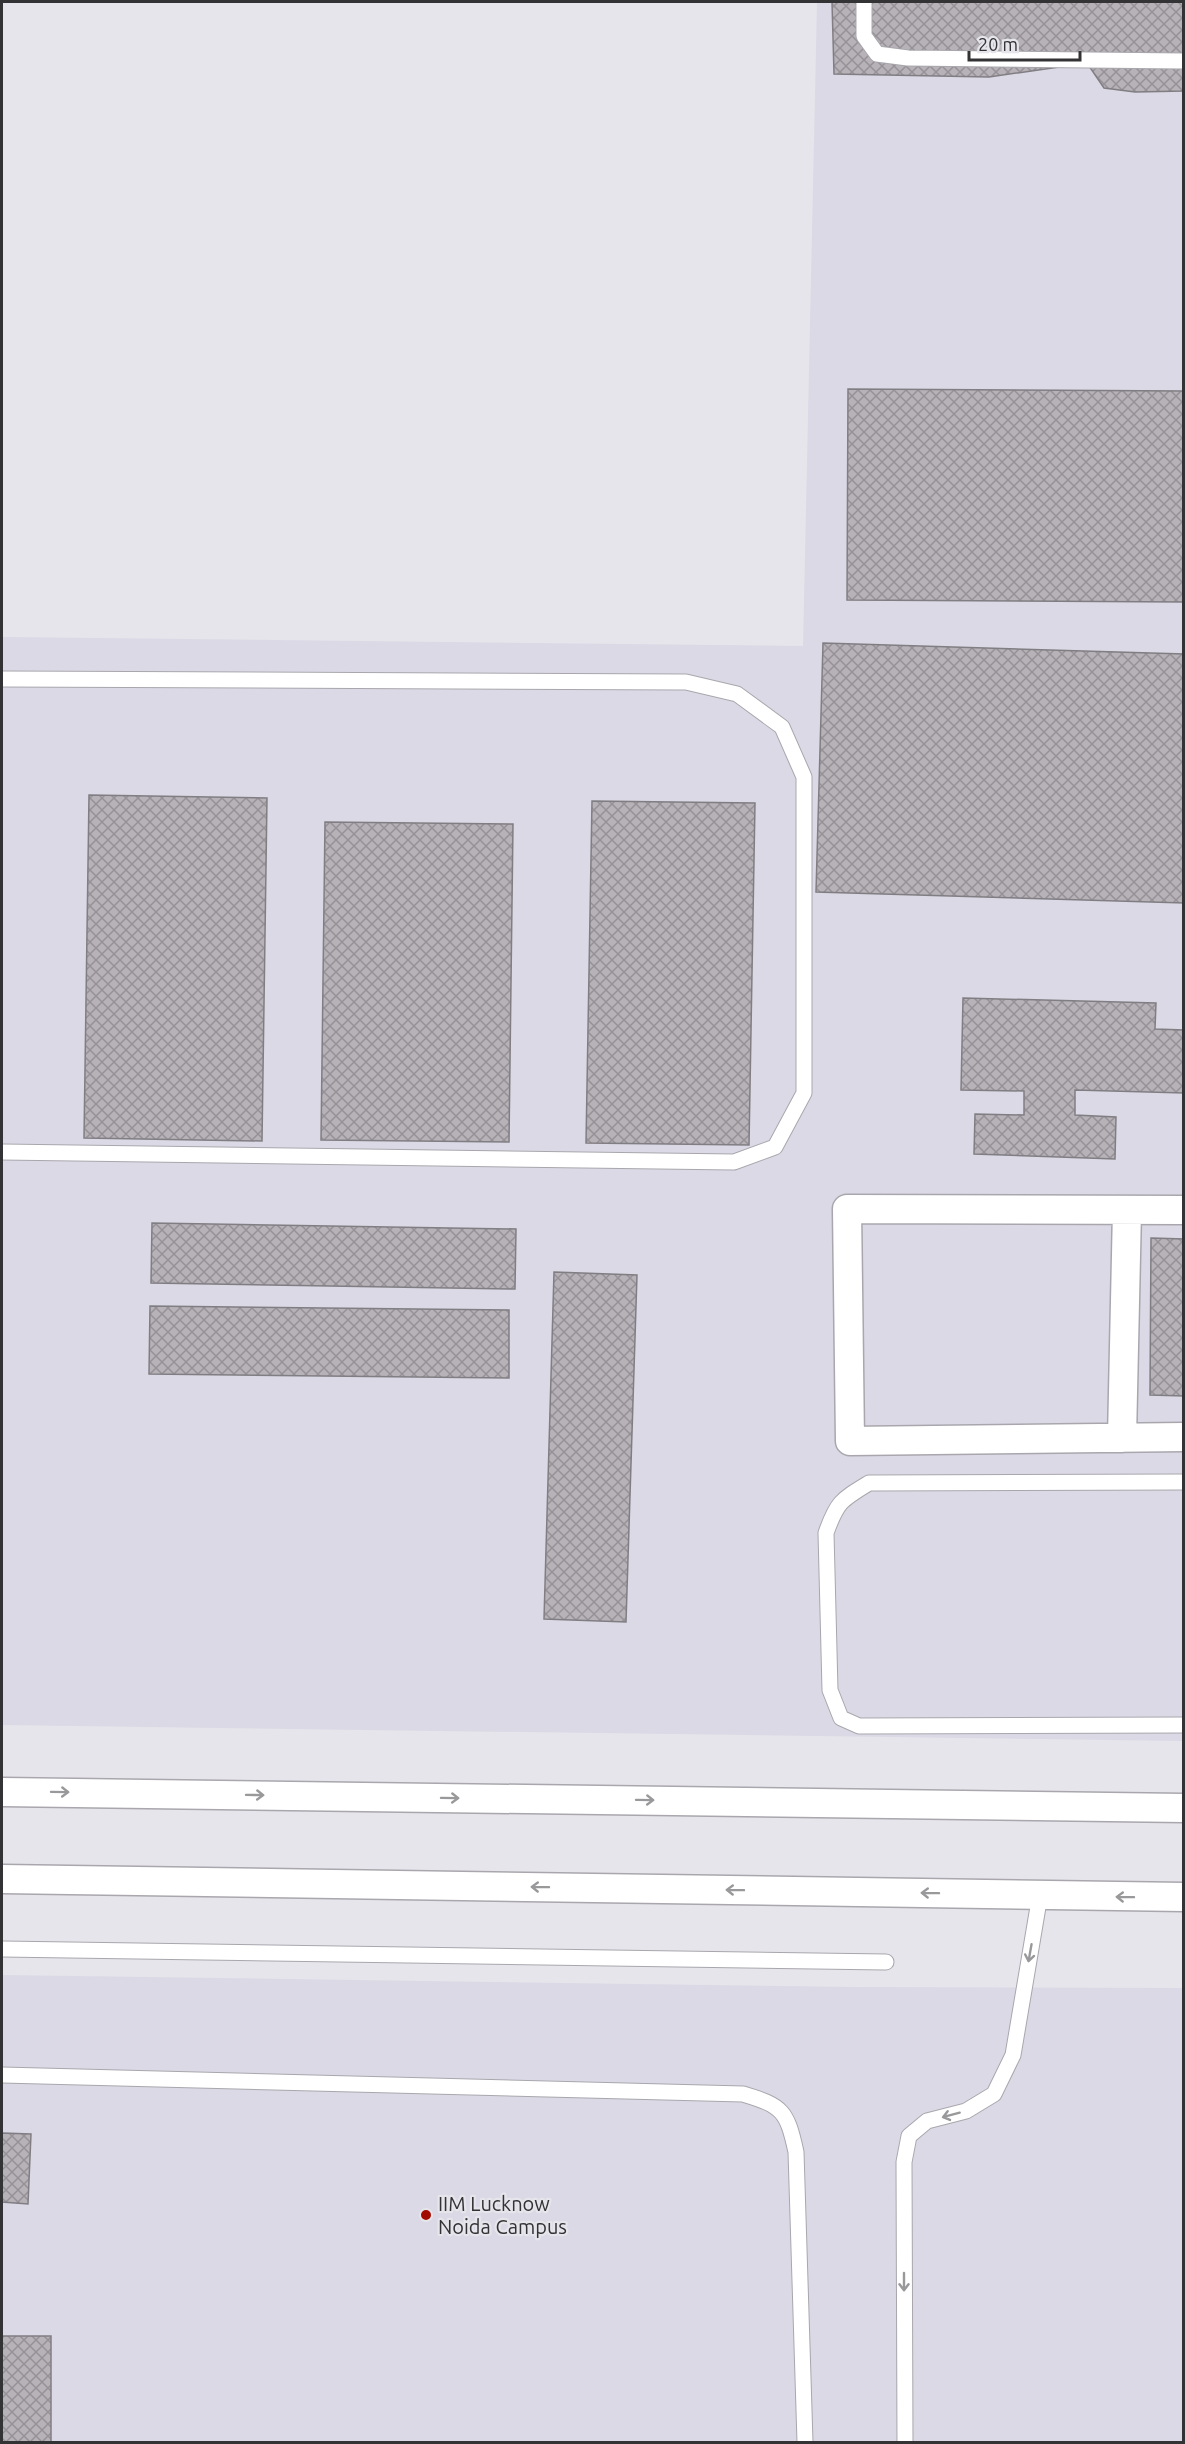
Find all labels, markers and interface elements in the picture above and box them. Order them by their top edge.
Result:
scale bar [969,24,1080,62]
text: 20 m [978,34,1018,54]
one-way arrow [49,1787,69,1798]
one-way arrow [244,1789,264,1801]
one-way arrow [439,1792,459,1804]
one-way arrow [634,1795,654,1806]
one-way arrow [531,1881,551,1893]
one-way arrow [726,1884,746,1896]
one-way arrow [921,1888,941,1899]
one-way arrow [1116,1891,1136,1902]
one-way arrow [1024,1942,1035,1962]
one-way arrow [942,2109,961,2121]
place label: IIM Lucknow Noida Campus [438,2192,567,2238]
marker: IIM Lucknow Noida Campus [419,2208,433,2222]
one-way arrow [898,2272,910,2292]

